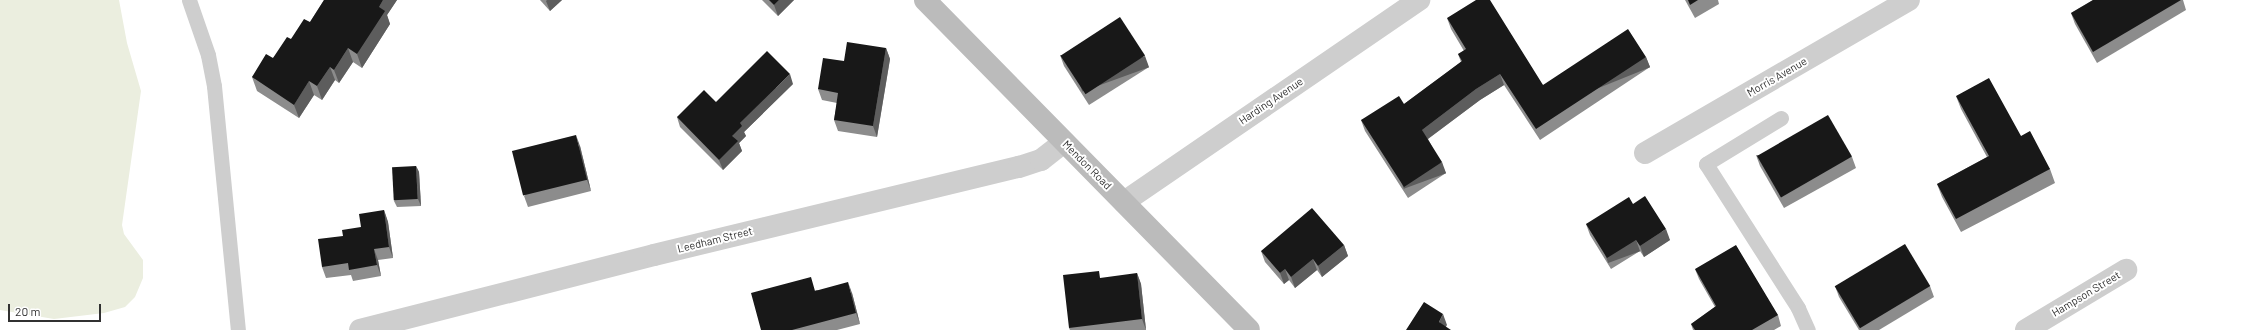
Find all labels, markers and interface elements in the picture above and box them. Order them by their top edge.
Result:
street label: Morris Avenue [1745,55,1809,99]
street label: Harding Avenue [1236,75,1306,127]
street label: Mendon Road [1060,138,1114,192]
street label: Leedham Street [676,224,754,256]
street label: Hampson Street [2049,268,2123,320]
scale bar [10,296,103,322]
text: 20 m [15,304,41,318]

